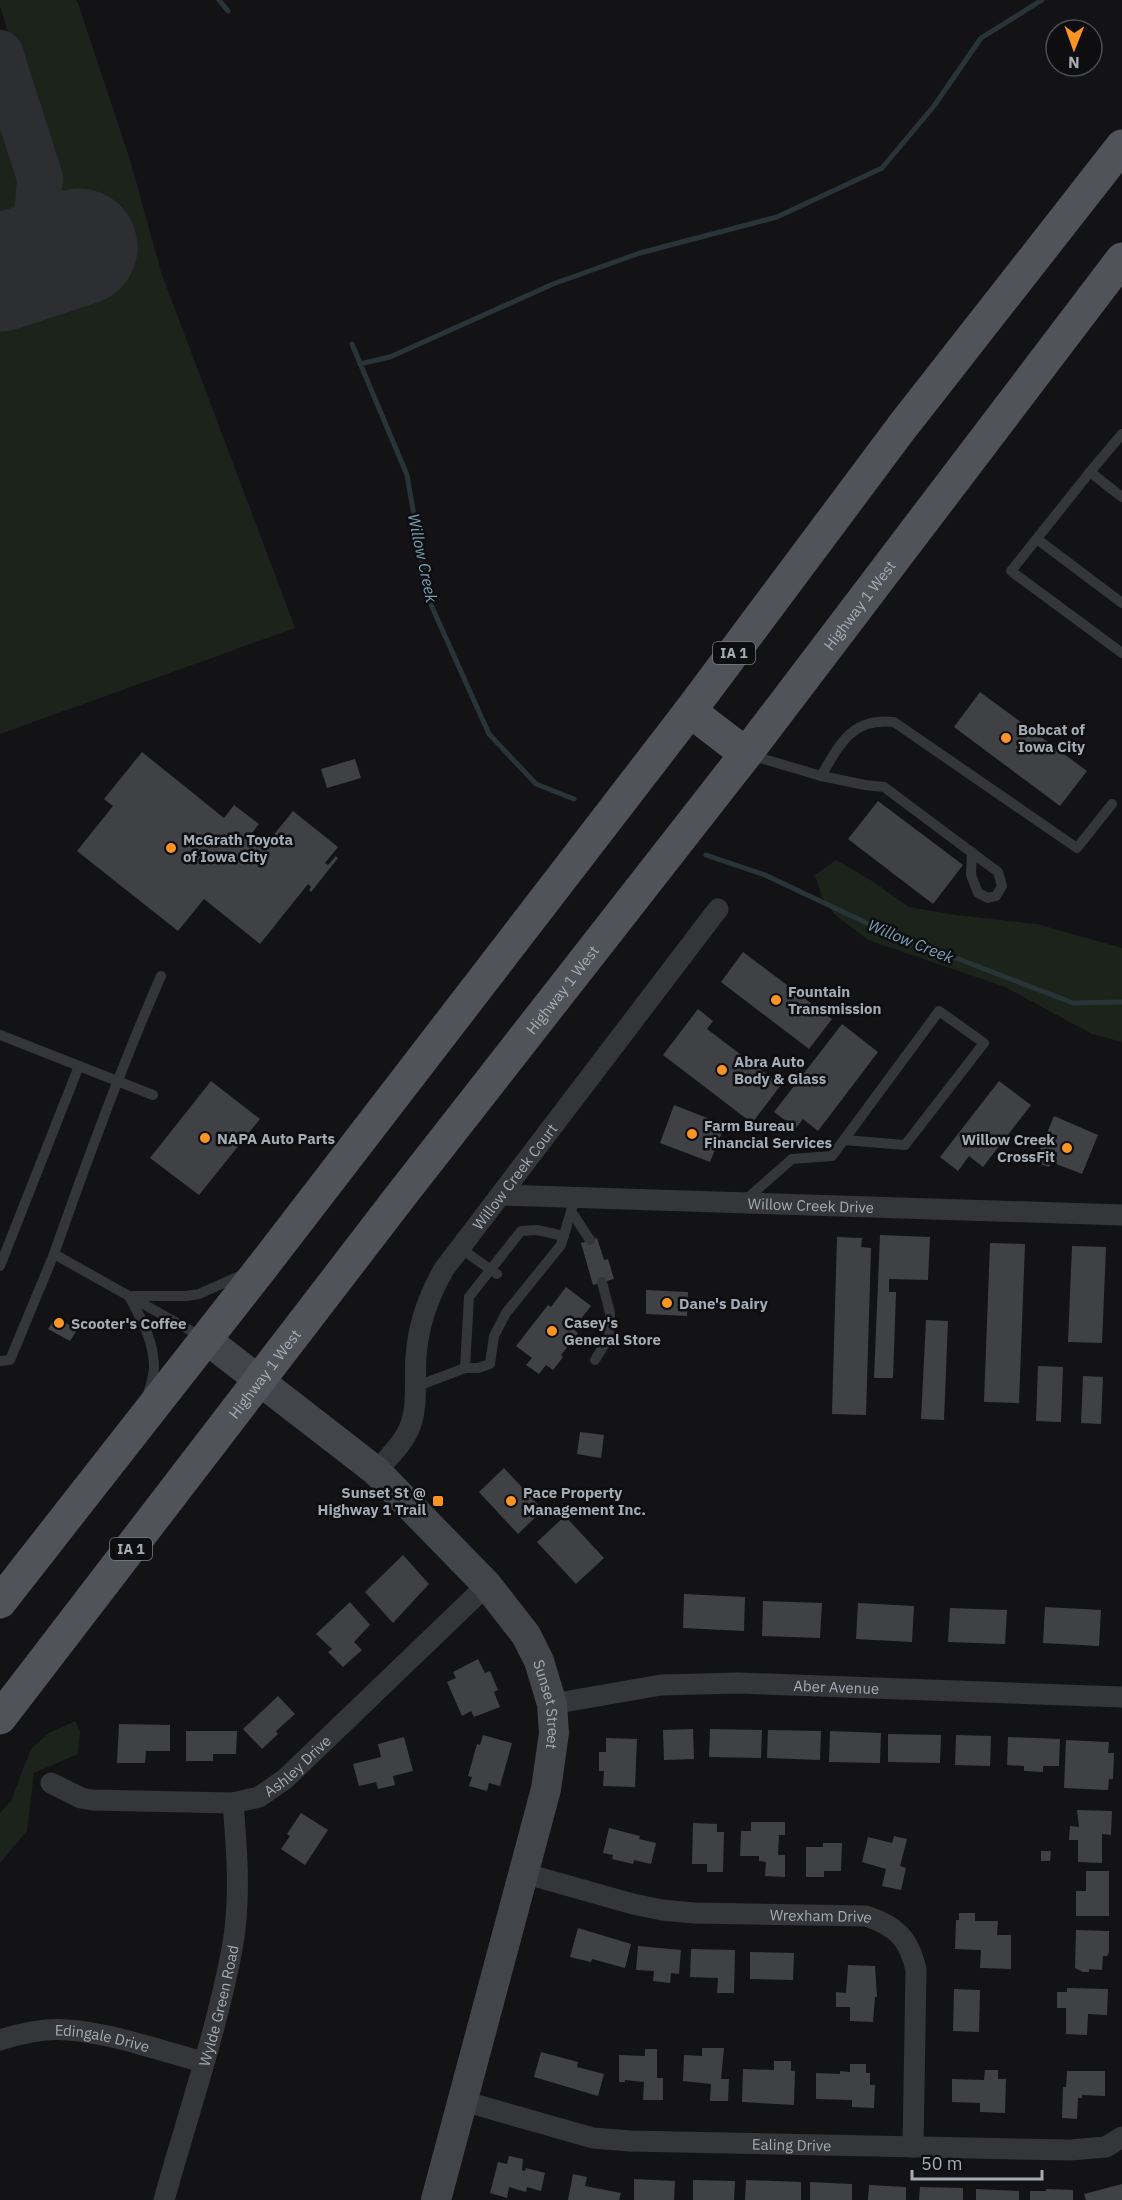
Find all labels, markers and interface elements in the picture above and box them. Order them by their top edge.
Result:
north arrow [1044,18,1104,78]
text: N [1068,53,1080,73]
water label: Willow Creek [404,512,442,605]
street label: Highway 1 West [819,556,899,654]
road number: IA 1 [713,642,755,664]
place label: Bobcat of Iowa City [1018,720,1085,756]
marker: Bobcat of Iowa City [999,731,1013,745]
place label: McGrath Toyota of Iowa City [183,830,293,866]
marker: McGrath Toyota of Iowa City [164,841,178,855]
water label: Willow Creek [865,915,957,967]
street label: Highway 1 West [521,941,603,1038]
place label: Fountain Transmission [788,982,881,1018]
marker: Fountain Transmission [769,993,783,1007]
place label: Abra Auto Body & Glass [734,1052,827,1088]
marker: Abra Auto Body & Glass [715,1063,729,1077]
place label: Farm Bureau Financial Services [704,1116,833,1152]
street label: Willow Creek Court [468,1119,561,1233]
marker: Farm Bureau Financial Services [685,1127,699,1141]
place label: NAPA Auto Parts [217,1129,336,1148]
place label: Willow Creek CrossFit [961,1130,1055,1166]
marker: NAPA Auto Parts [198,1131,212,1145]
marker: Willow Creek CrossFit [1060,1141,1074,1155]
street label: Willow Creek Drive [747,1193,874,1217]
place label: Dane's Dairy [679,1294,768,1313]
marker: Dane's Dairy [660,1296,674,1310]
place label: Casey's General Store [564,1313,661,1349]
place label: Scooter's Coffee [71,1314,186,1333]
marker: Scooter's Coffee [52,1316,66,1330]
marker: Casey's General Store [545,1324,559,1338]
street label: Highway 1 West [224,1325,304,1422]
place label: Sunset St @ Highway 1 Trail [318,1483,426,1519]
place label: Pace Property Management Inc. [523,1483,646,1519]
marker: Sunset St @ Highway 1 Trail [431,1494,445,1508]
marker: Pace Property Management Inc. [504,1494,518,1508]
road number: IA 1 [110,1538,152,1560]
street label: Sunset Street [530,1657,564,1750]
street label: Aber Avenue [793,1676,879,1698]
street label: Ashley Drive [260,1731,335,1800]
street label: Wrexham Drive [770,1905,875,1927]
street label: Wylde Green Road [194,1943,242,2068]
street label: Edingale Drive [55,2020,152,2056]
street label: Ealing Drive [752,2134,832,2155]
scale bar [912,2143,1042,2181]
text: 50 m [921,2152,963,2175]

